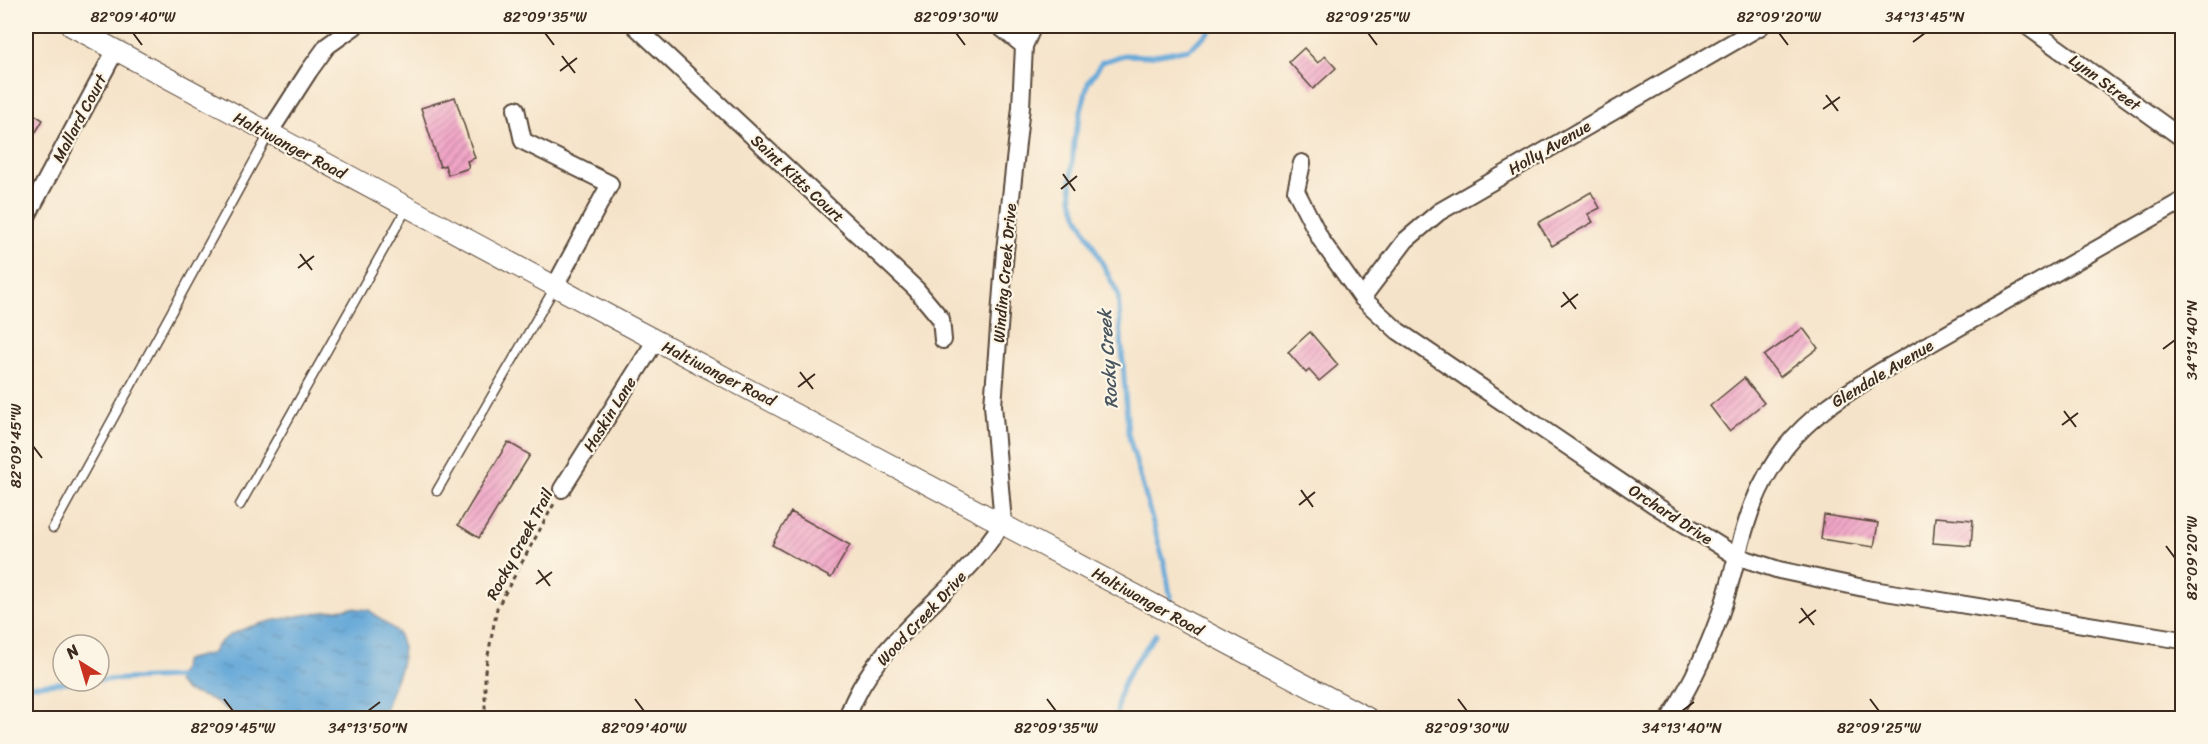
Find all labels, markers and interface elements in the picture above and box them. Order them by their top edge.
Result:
text: 82°09'40"W [90,4,176,30]
text: 82°09'35"W [503,4,587,30]
text: 82°09'30"W [914,4,998,30]
text: 82°09'25"W [1326,4,1410,30]
text: 82°09'20"W [1737,4,1822,30]
text: 34°13'45"N [1885,4,1965,30]
street label: Lynn Street [2062,46,2148,119]
street label: Mallard Court [44,68,115,168]
street label: Haltiwanger Road [228,103,353,188]
street label: Holly Avenue [1502,112,1597,183]
street label: Saint Kitts Court [744,127,851,230]
street label: Winding Creek Drive [984,202,1025,344]
text: 34°13'40"N [2179,300,2205,380]
water label: Rocky Creek [1088,306,1127,410]
street label: Glendale Avenue [1825,331,1939,416]
street label: Haltiwanger Road [657,332,782,415]
street label: Haskin Lane [575,371,644,458]
text: 82°09'45"W [3,403,29,488]
street label: Orchard Drive [1622,476,1719,553]
street label: Rocky Creek Trail [478,483,561,605]
text: 82°09'20"W [2179,515,2205,600]
street label: Haltiwanger Road [1086,559,1211,645]
street label: Wood Creek Drive [869,564,974,673]
north arrow [51,633,111,693]
text: N [58,636,86,667]
text: 82°09'45"W [191,715,276,741]
text: 34°13'50"N [328,715,408,741]
text: 82°09'40"W [601,715,687,741]
text: 82°09'35"W [1014,715,1098,741]
text: 82°09'30"W [1425,715,1509,741]
text: 34°13'40"N [1642,715,1722,741]
text: 82°09'25"W [1837,715,1921,741]

